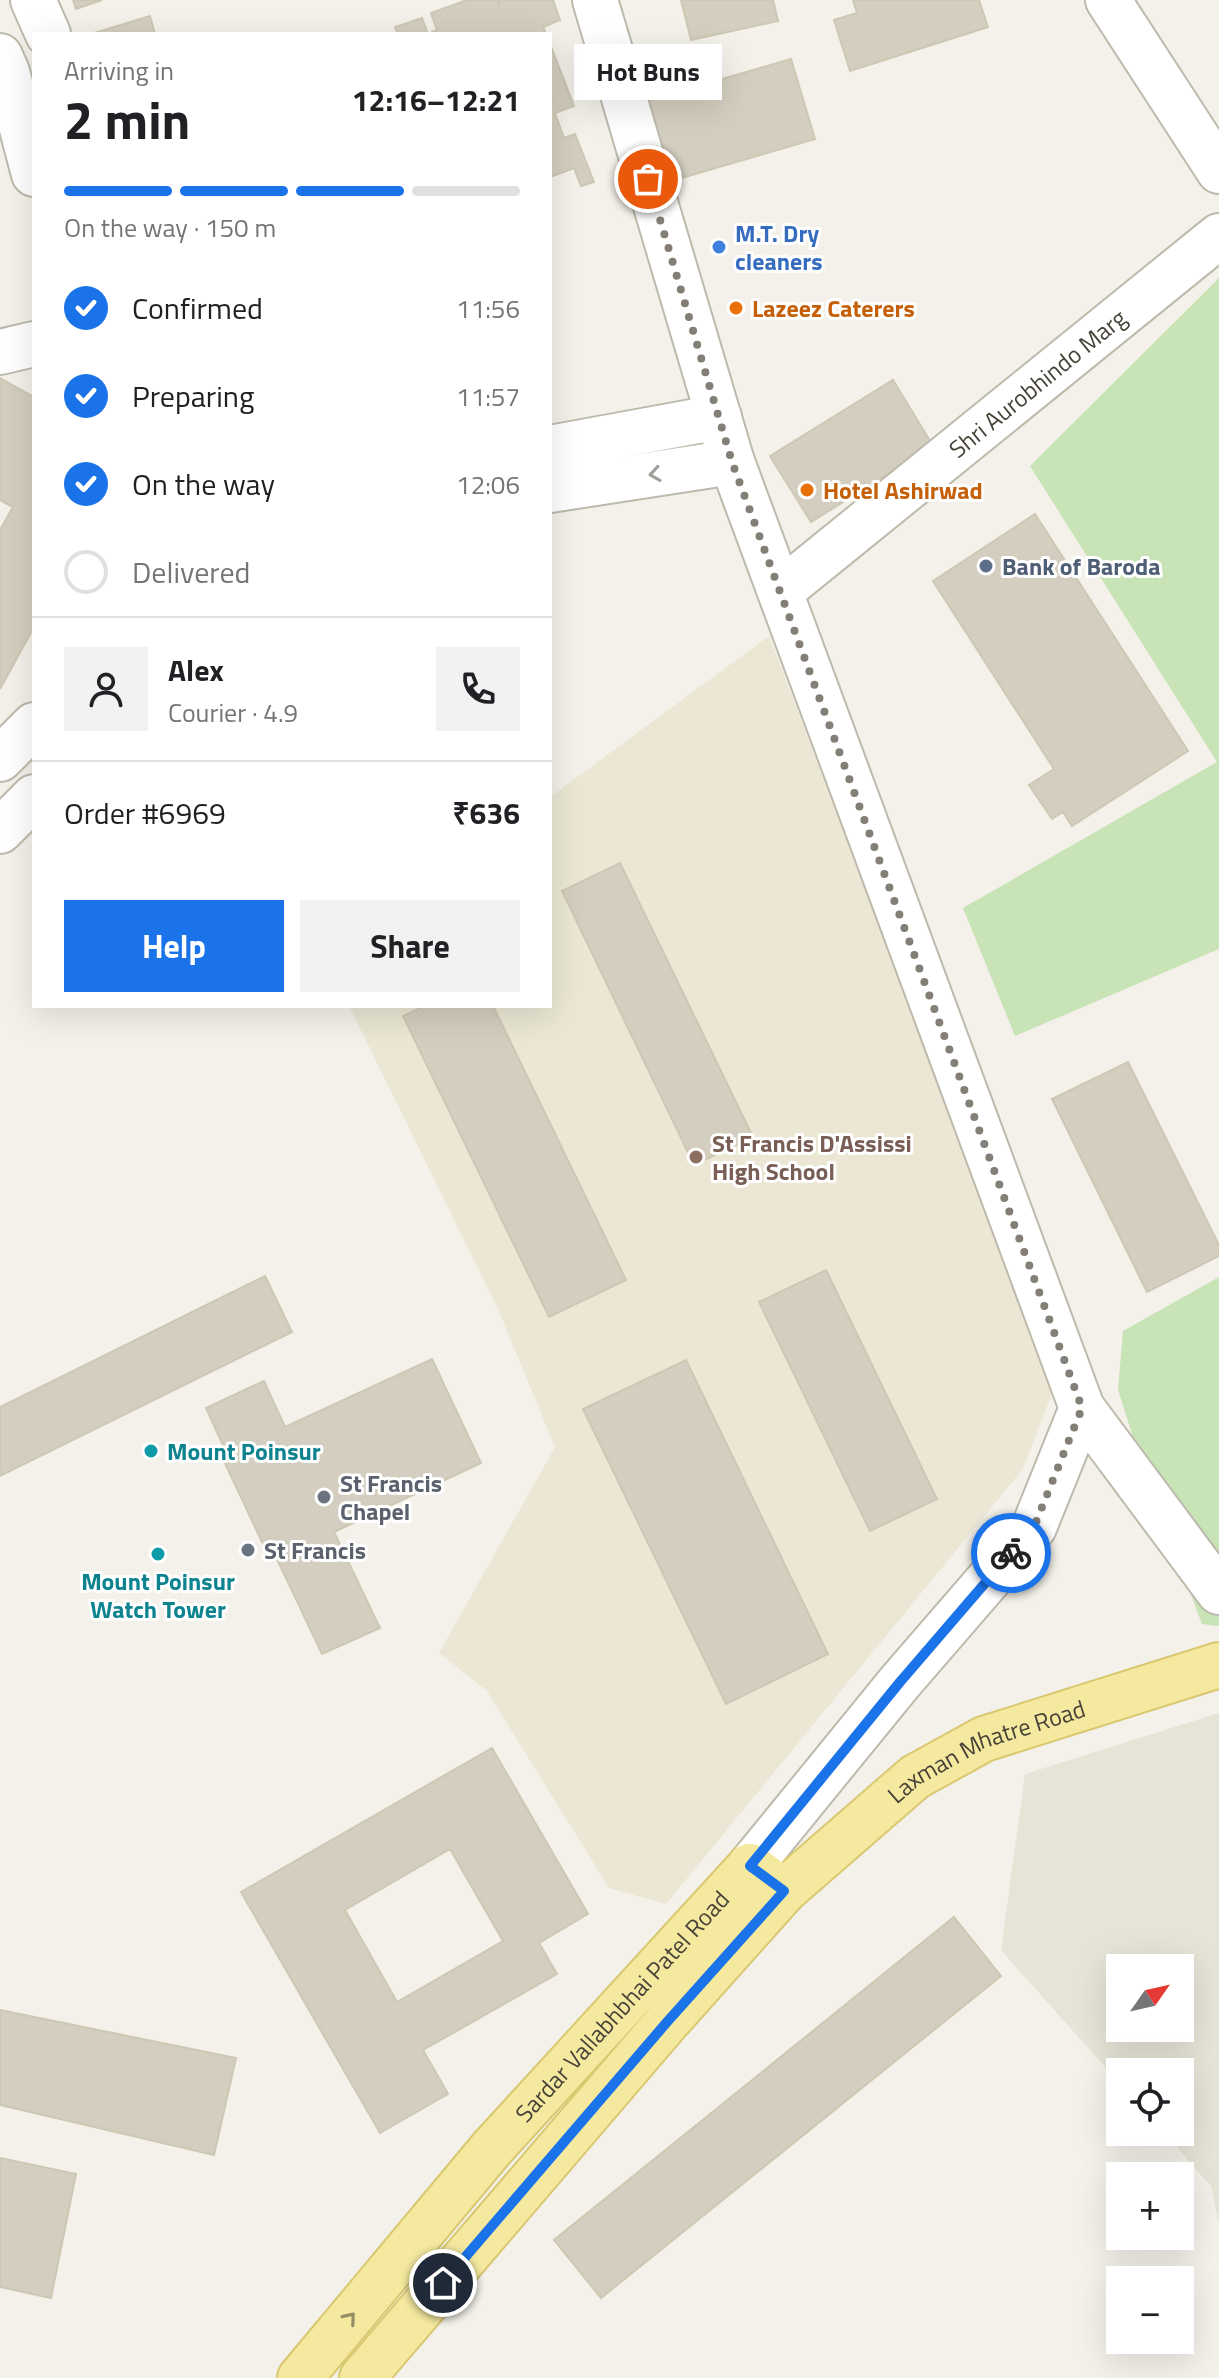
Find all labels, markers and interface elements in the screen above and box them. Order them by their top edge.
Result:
callout: Hot Buns [574,43,722,99]
text: Arriving in [64,51,174,90]
text: Hot Buns [596,52,700,91]
text: 12:16–12:21 [352,77,520,123]
text: 2 min [64,80,190,159]
pin [614,145,682,213]
icon: bag [626,157,670,201]
text: On the way · 150 m [64,208,276,247]
place label: M.T. Dry cleaners [735,215,822,279]
marker: M.T. Dry cleaners [710,238,728,256]
text: Confirmed [132,285,263,331]
icon: check [64,286,108,330]
text: 11:56 [456,289,520,328]
place label: Lazeez Caterers [752,290,915,326]
marker: Lazeez Caterers [727,299,745,317]
street label: Shri Aurobhindo Marg [941,300,1134,466]
text: Preparing [132,373,254,419]
icon: check [64,374,108,418]
text: 11:57 [456,377,520,416]
text: On the way [132,461,275,507]
icon: check [64,462,108,506]
text: 12:06 [456,465,520,504]
one-way arrow [648,465,662,482]
place label: Hotel Ashirwad [823,472,983,508]
marker: Hotel Ashirwad [798,481,816,499]
place label: Bank of Baroda [1002,548,1160,584]
text: Delivered [132,549,250,595]
marker: Bank of Baroda [977,557,995,575]
button: person [64,647,148,731]
text: Alex [168,647,224,693]
button: phone [436,647,520,731]
text: Courier · 4.9 [168,693,298,732]
text: Order #6969 [64,790,226,836]
text: ₹636 [452,790,520,836]
button: Help [64,900,284,992]
button: Share [300,900,520,992]
place label: St Francis D'Assissi High School [712,1125,912,1189]
marker: St Francis D'Assissi High School [687,1148,705,1166]
place label: Mount Poinsur [167,1433,321,1469]
marker: Mount Poinsur [142,1442,160,1460]
place label: St Francis Chapel [340,1465,442,1529]
marker: St Francis Chapel [315,1488,333,1506]
courier [971,1513,1051,1593]
icon: bike [989,1531,1033,1575]
place label: St Francis [264,1532,366,1568]
marker: St Francis [239,1541,257,1559]
marker: Mount Poinsur Watch Tower [149,1545,167,1563]
place label: Mount Poinsur Watch Tower [81,1563,235,1627]
street label: Laxman Mhatre Road [879,1690,1090,1812]
street label: Sardar Vallabhbhai Patel Road [506,1882,737,2130]
north arrow [1106,1954,1194,2042]
map controls [1106,1954,1194,2354]
button: locate [1106,2058,1194,2146]
button: + [1106,2162,1194,2250]
pin [409,2249,477,2317]
icon: home [421,2261,465,2305]
button: − [1106,2266,1194,2354]
one-way arrow [340,2313,355,2327]

